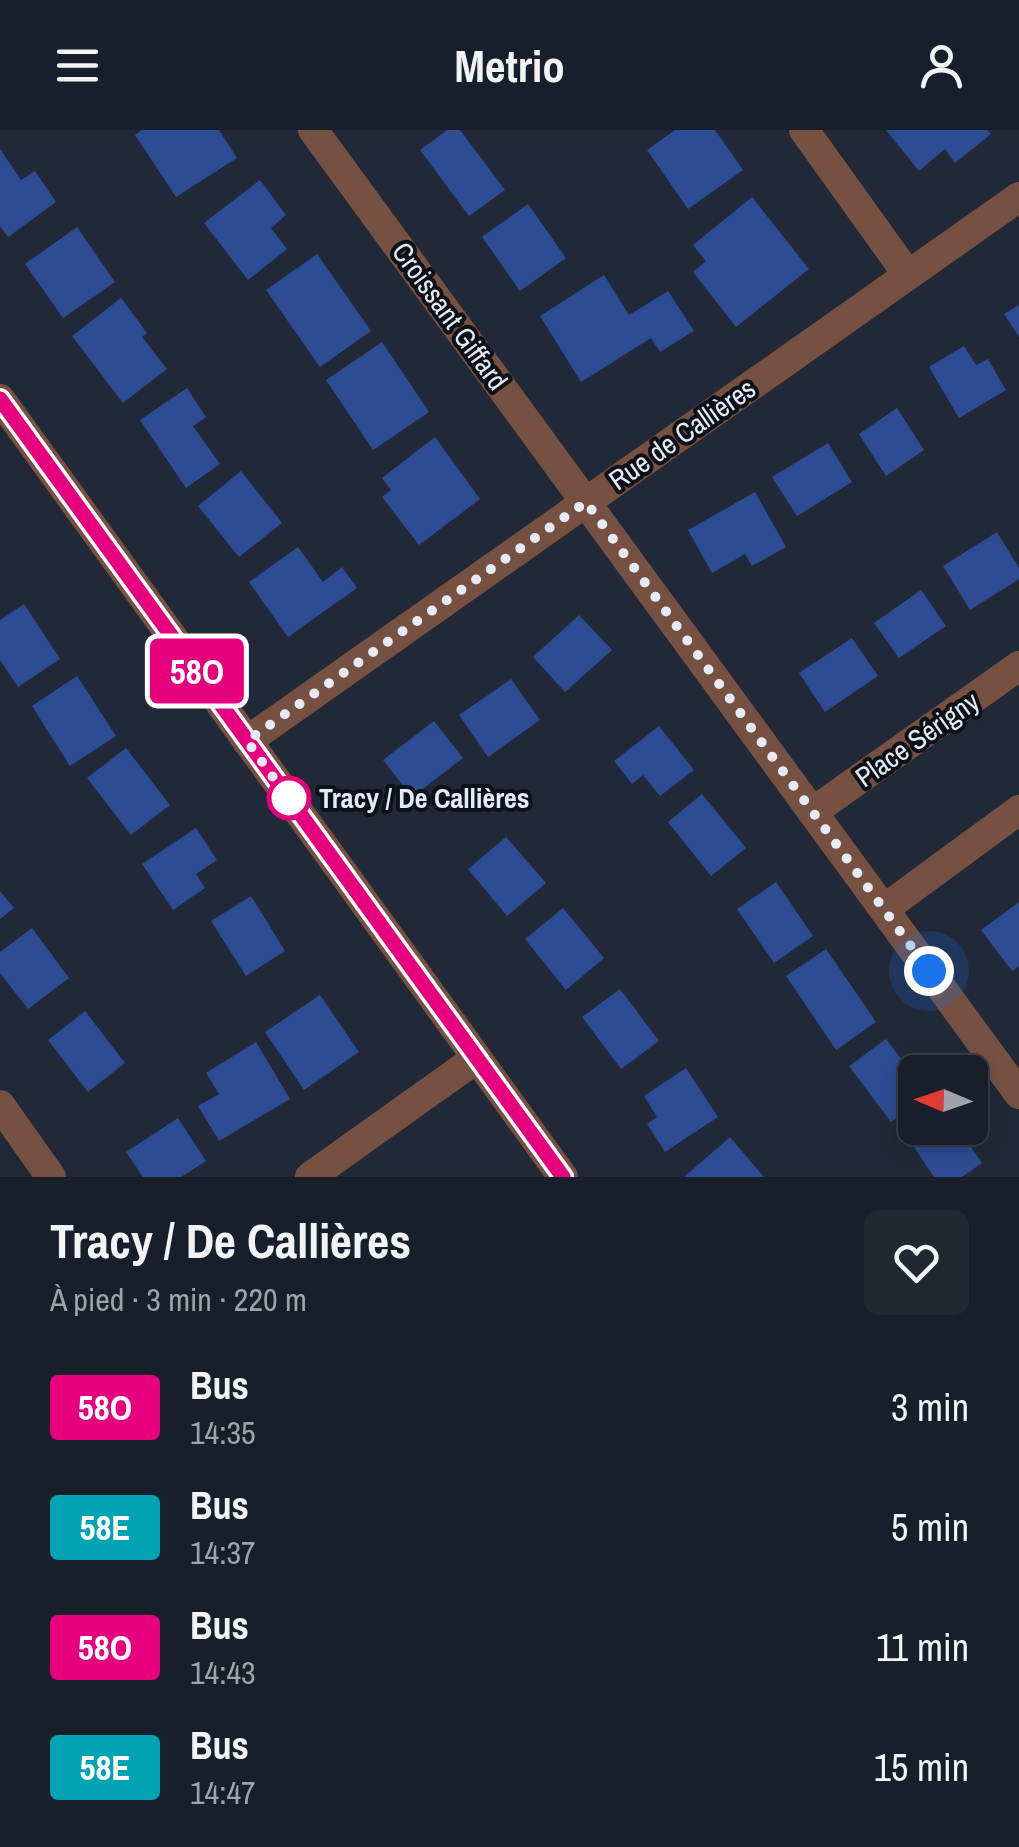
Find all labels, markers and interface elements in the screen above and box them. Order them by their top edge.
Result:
text: Metrio [454,35,565,96]
icon: menu [50,38,105,93]
icon: person [914,38,969,93]
street label: Croissant Giffard [383,234,517,398]
street label: Rue de Callières [601,369,763,499]
line badge: 58O [140,638,254,704]
text: 58O [170,648,224,695]
street label: Place Sérigny [848,682,987,796]
marker: Tracy / De Callières [268,777,310,819]
place label: Tracy / De Callières [319,779,530,817]
your location [904,946,954,996]
north arrow [898,1055,988,1145]
map controls [898,1055,988,1145]
text: Tracy / De Callières [50,1208,411,1273]
button: heart [864,1210,969,1315]
text: À pied · 3 min · 220 m [50,1278,307,1321]
text: Bus [190,1360,249,1411]
text: 3 min [891,1382,969,1433]
text: 58O [78,1384,132,1431]
text: 14:35 [190,1411,256,1454]
text: Bus [190,1480,249,1531]
text: 5 min [891,1502,969,1553]
text: 58E [79,1504,131,1551]
text: 14:37 [190,1531,256,1574]
text: Bus [190,1600,249,1651]
text: 11 min [876,1622,969,1673]
text: 58O [78,1624,132,1671]
text: 14:43 [190,1651,256,1694]
text: Bus [190,1720,249,1771]
text: 15 min [874,1742,969,1793]
text: 58E [79,1744,131,1791]
text: 14:47 [190,1771,256,1814]

